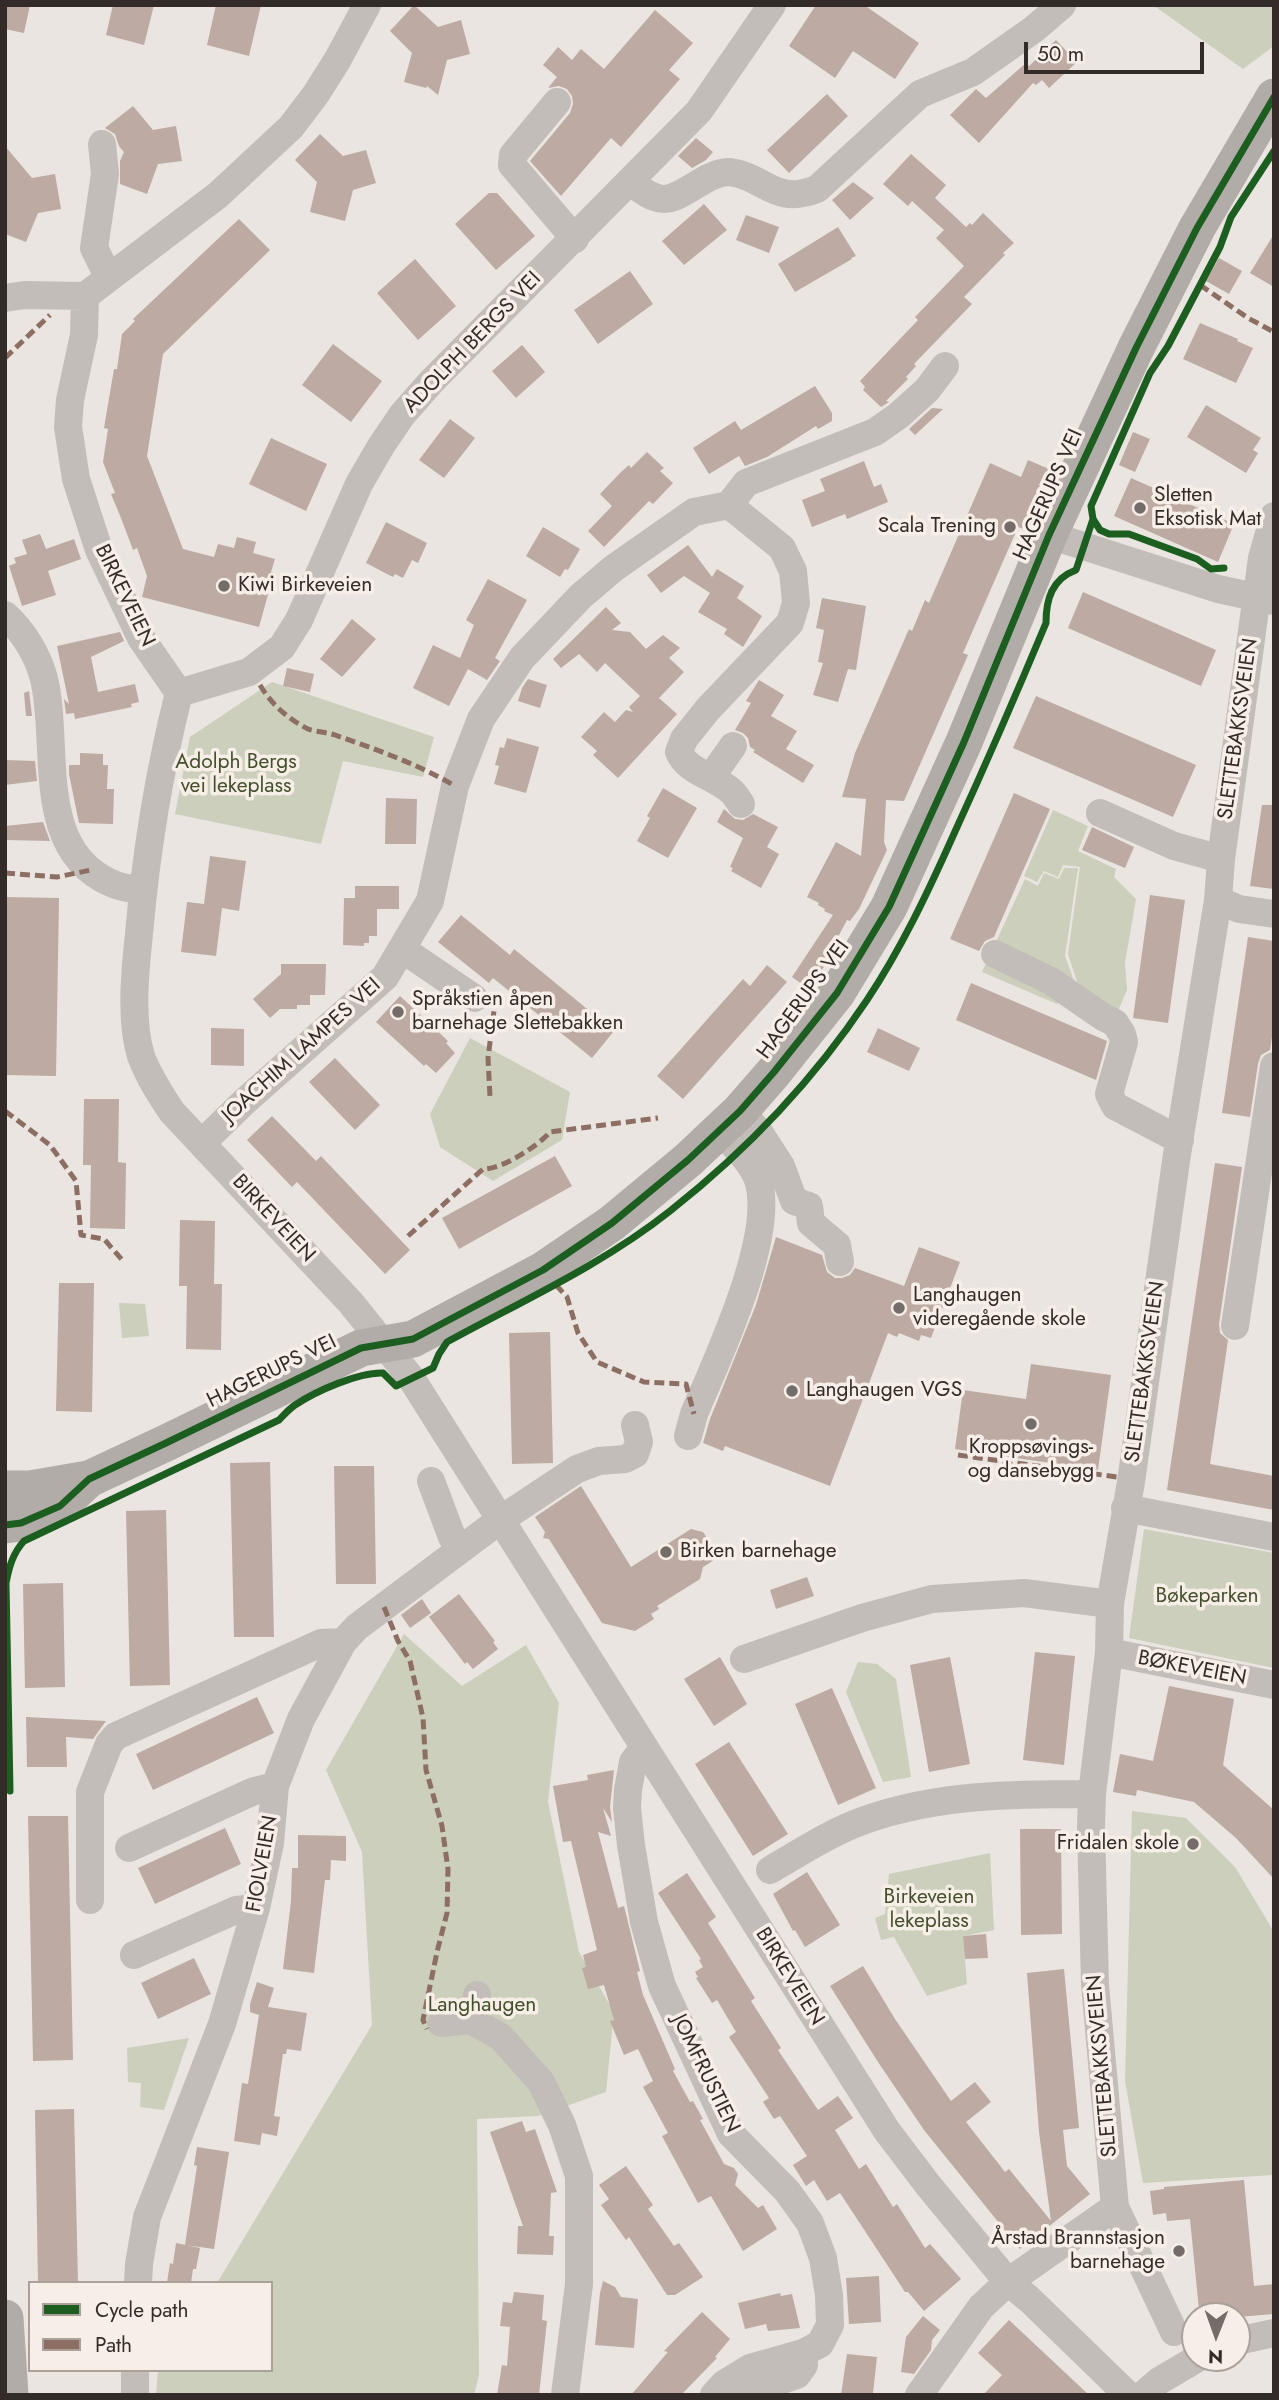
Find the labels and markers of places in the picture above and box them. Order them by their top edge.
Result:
place label: Sletten Eksotisk Mat [1154,483,1261,533]
marker: Sletten Eksotisk Mat [1132,500,1148,516]
place label: Scala Trening [878,514,996,540]
marker: Scala Trening [1002,519,1018,535]
place label: Kiwi Birkeveien [238,573,372,599]
marker: Kiwi Birkeveien [216,578,232,594]
place label: Språkstien åpen barnehage Slettebakken [412,987,623,1037]
marker: Språkstien åpen barnehage Slettebakken [390,1004,406,1020]
place label: Langhaugen videregående skole [913,1283,1086,1333]
marker: Langhaugen videregående skole [891,1300,907,1316]
place label: Langhaugen VGS [806,1378,962,1404]
marker: Langhaugen VGS [784,1383,800,1399]
marker: Kroppsøvings- og dansebygg [1023,1416,1039,1432]
place label: Kroppsøvings- og dansebygg [968,1435,1094,1485]
place label: Birken barnehage [680,1539,836,1565]
marker: Birken barnehage [658,1544,674,1560]
place label: Fridalen skole [1057,1831,1179,1857]
marker: Fridalen skole [1185,1836,1201,1852]
place label: Årstad Brannstasjon barnehage [991,2226,1165,2276]
marker: Årstad Brannstasjon barnehage [1171,2243,1187,2259]

